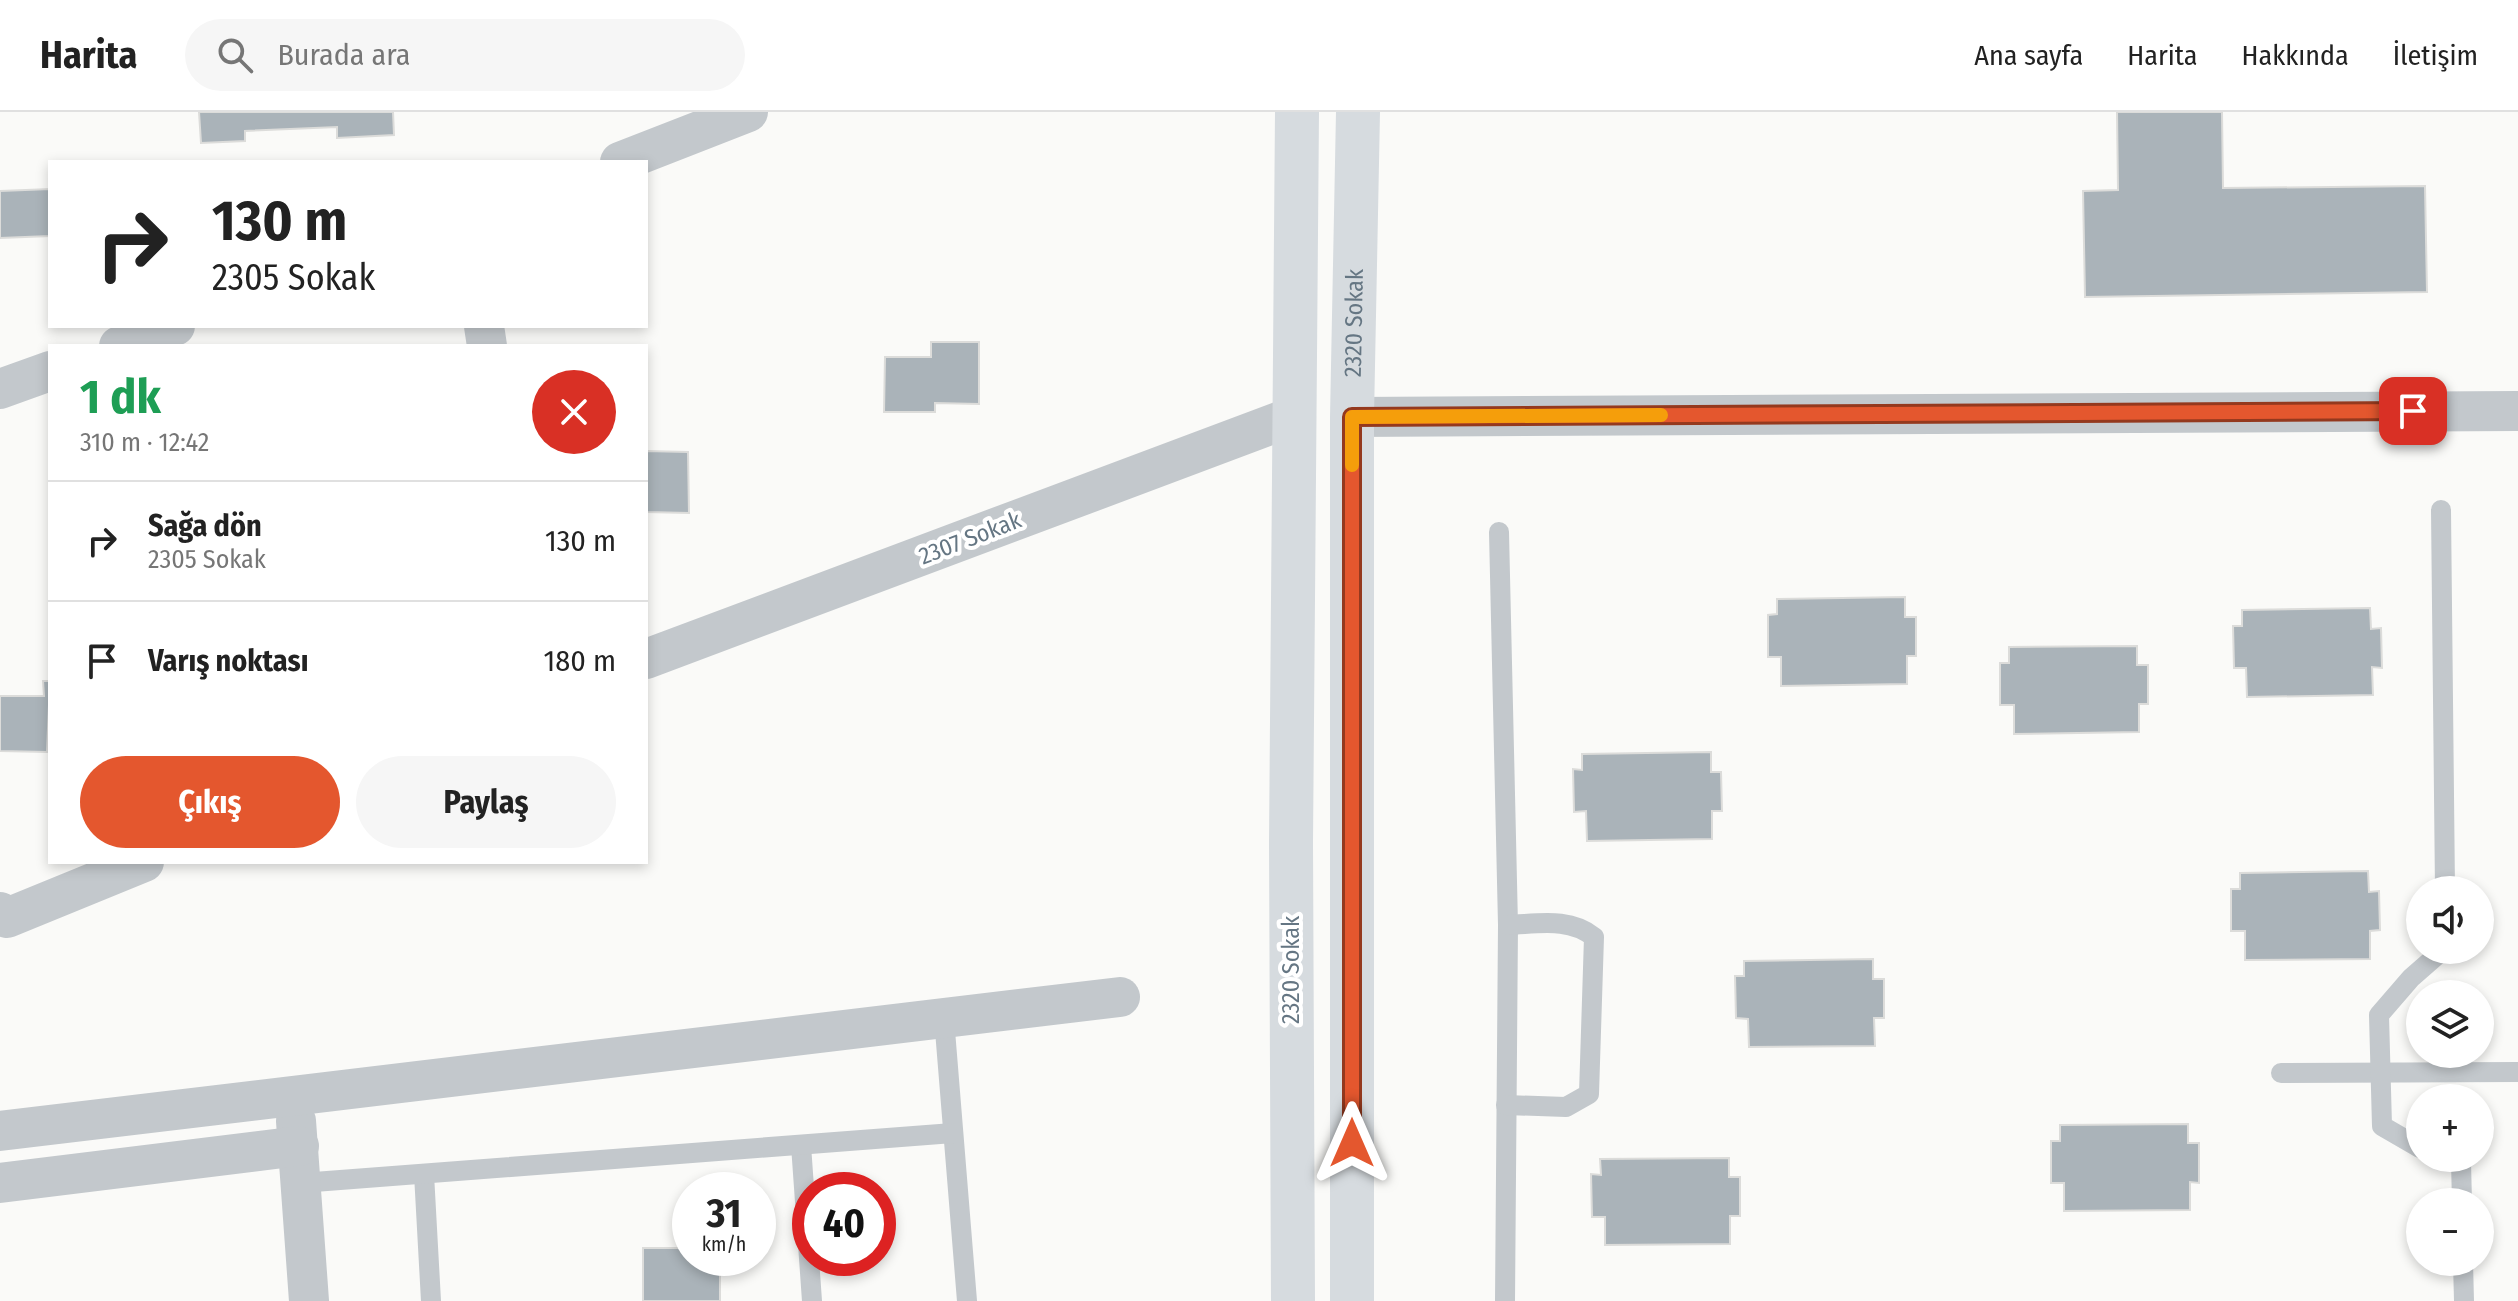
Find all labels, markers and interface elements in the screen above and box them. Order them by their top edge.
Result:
search box [185,19,745,91]
text: Harita [40,32,137,78]
icon: search [213,33,257,77]
text: Burada ara [277,37,411,73]
text: Ana sayfa [1974,39,2083,72]
text: Harita [2127,39,2197,72]
text: Hakkında [2241,39,2349,72]
text: İletişim [2393,39,2478,72]
text: 130 m [212,188,347,255]
icon: right [80,192,184,296]
text: 2305 Sokak [212,256,375,300]
street label: 2320 Sokak [1339,268,1369,377]
text: 1 dk [80,368,161,426]
button: close [532,370,616,454]
pin [2379,377,2447,445]
icon: arrive [2391,389,2435,433]
text: 310 m · 12:42 [80,427,209,458]
street label: 2307 Sokak [915,505,1026,570]
text: Sağa dön [148,508,262,544]
icon: right [80,519,124,563]
text: 130 m [545,523,616,559]
text: 2305 Sokak [148,544,266,575]
icon: arrive [80,639,124,683]
text: Varış noktası [148,643,309,679]
text: 180 m [544,643,616,679]
button: Çıkış [80,756,340,848]
button: Paylaş [356,756,616,848]
map controls [2406,876,2494,1276]
button: sound [2406,876,2494,964]
street label: 2320 Sokak [1277,915,1305,1024]
button: layers [2406,980,2494,1068]
button: + [2406,1084,2494,1172]
position arrow [1310,1101,1394,1185]
speed limit sign: 40 [792,1172,896,1276]
button: − [2406,1188,2494,1276]
text: 31 [706,1190,742,1238]
text: km/h [702,1232,746,1256]

